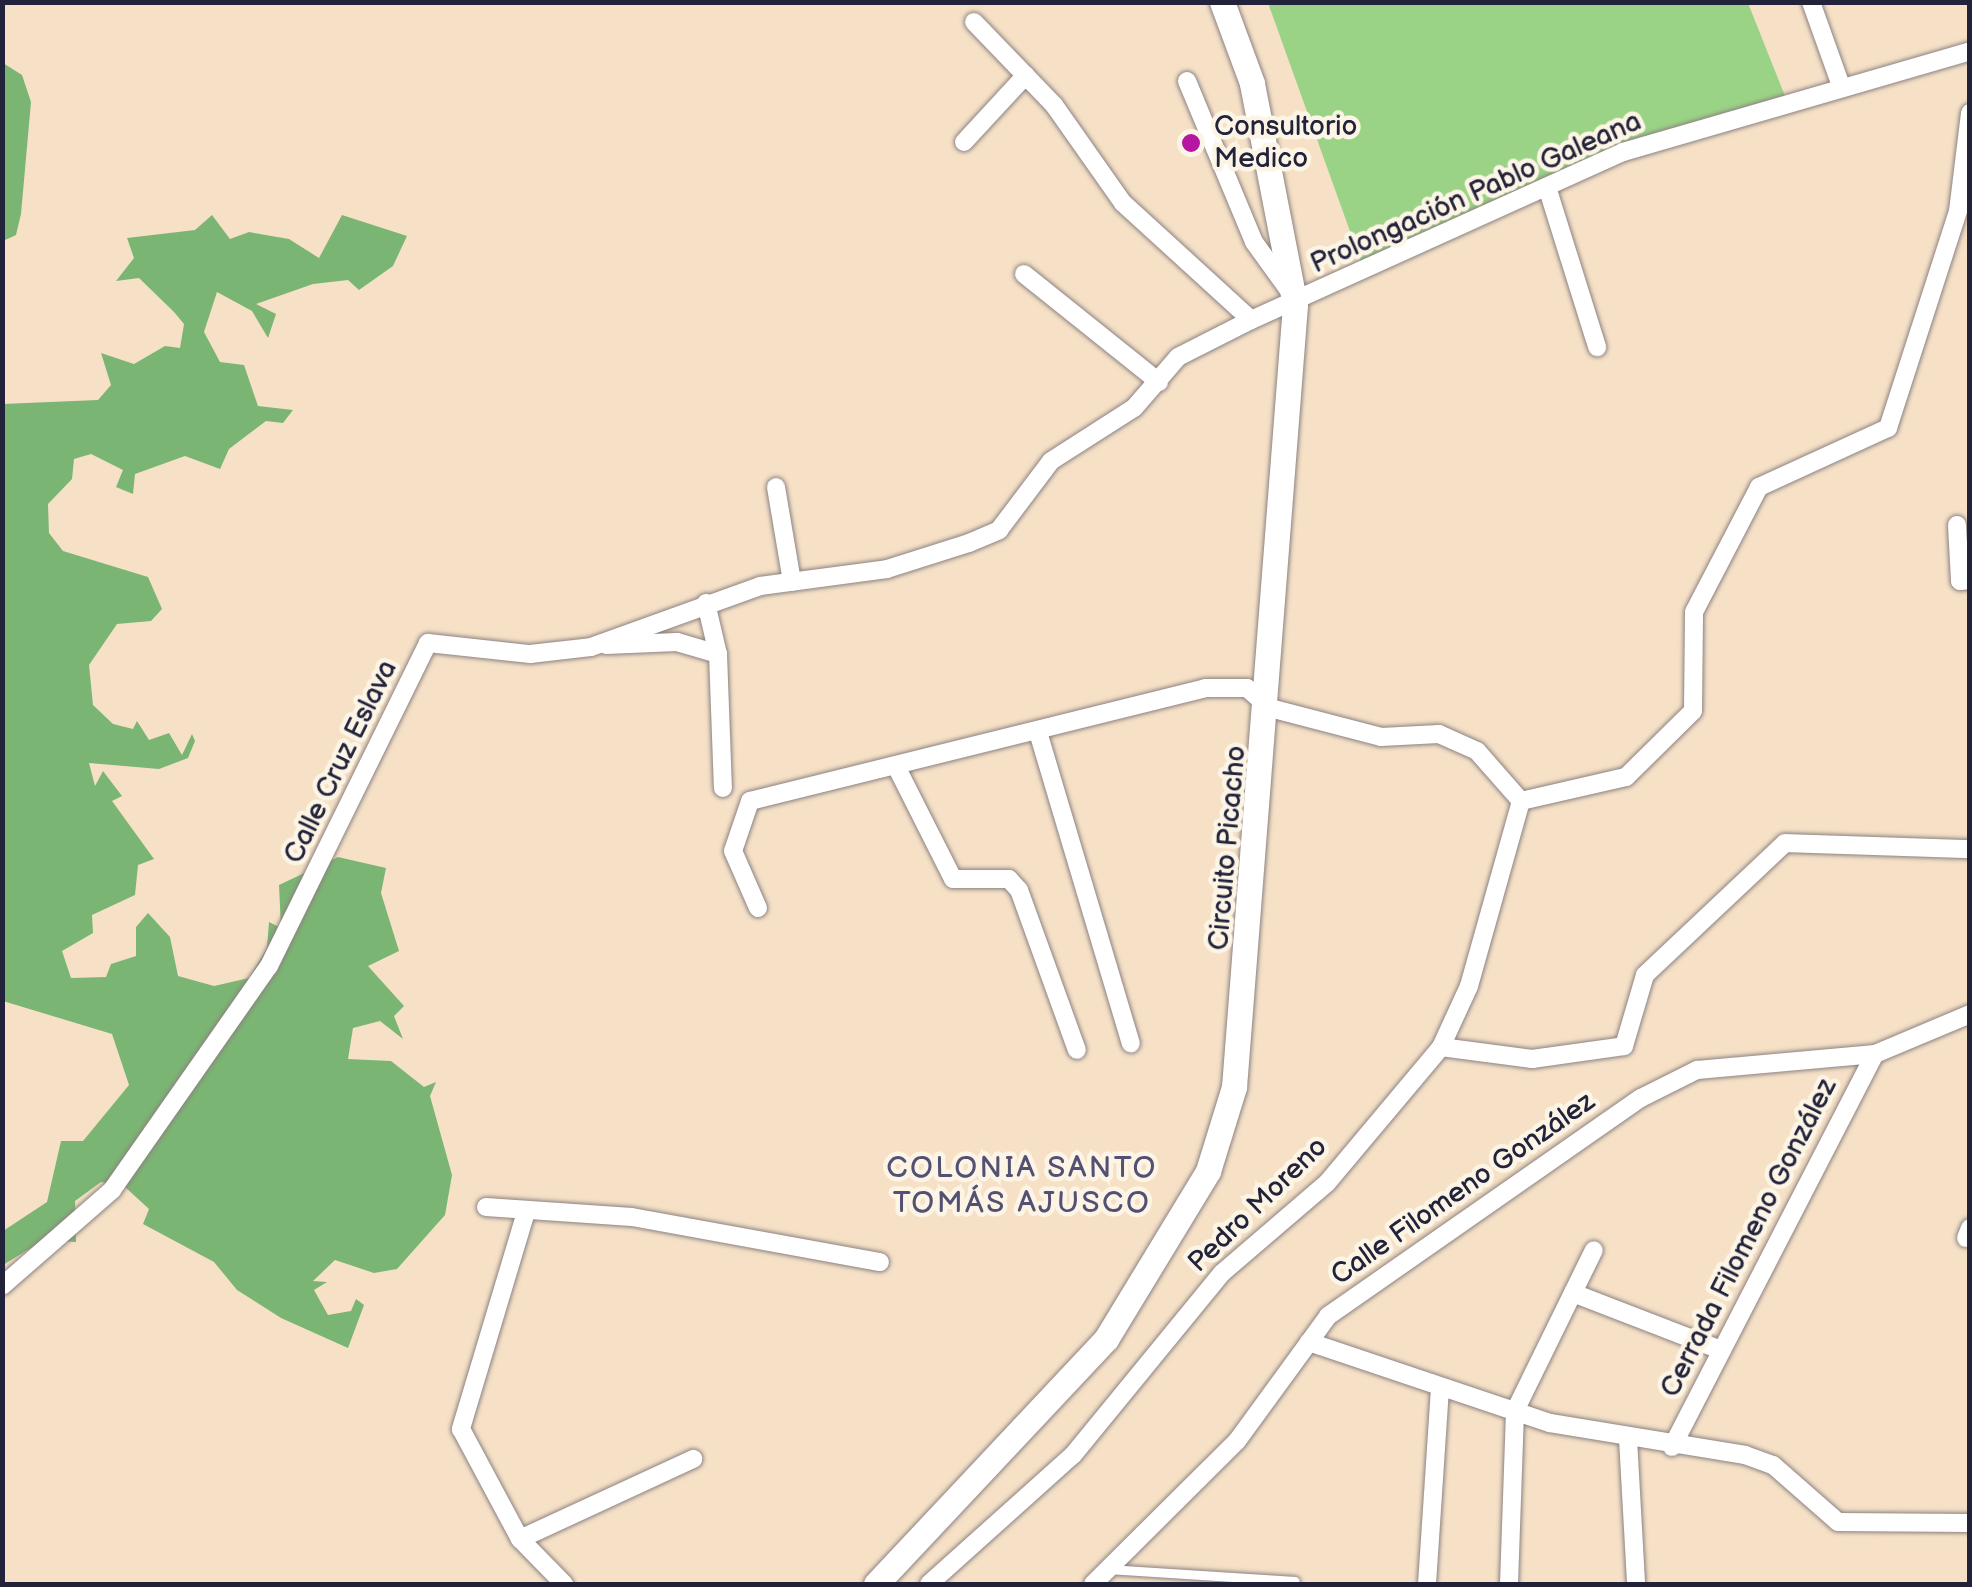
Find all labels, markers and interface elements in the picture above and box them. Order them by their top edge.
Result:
street label: Prolongación Pablo Galeana [1306,105,1646,281]
place label: Consultorio Medico [1214,110,1358,176]
marker: Consultorio Medico [1178,130,1204,156]
street label: Calle Cruz Eslava [277,655,405,869]
street label: Circuito Picacho [1202,744,1254,952]
street label: Cerrada Filomeno González [1654,1073,1844,1403]
street label: Calle Filomeno González [1325,1085,1601,1293]
street label: Pedro Moreno [1182,1130,1334,1280]
district label: COLONIA SANTO TOMÁS AJUSCO [886,1150,1158,1220]

